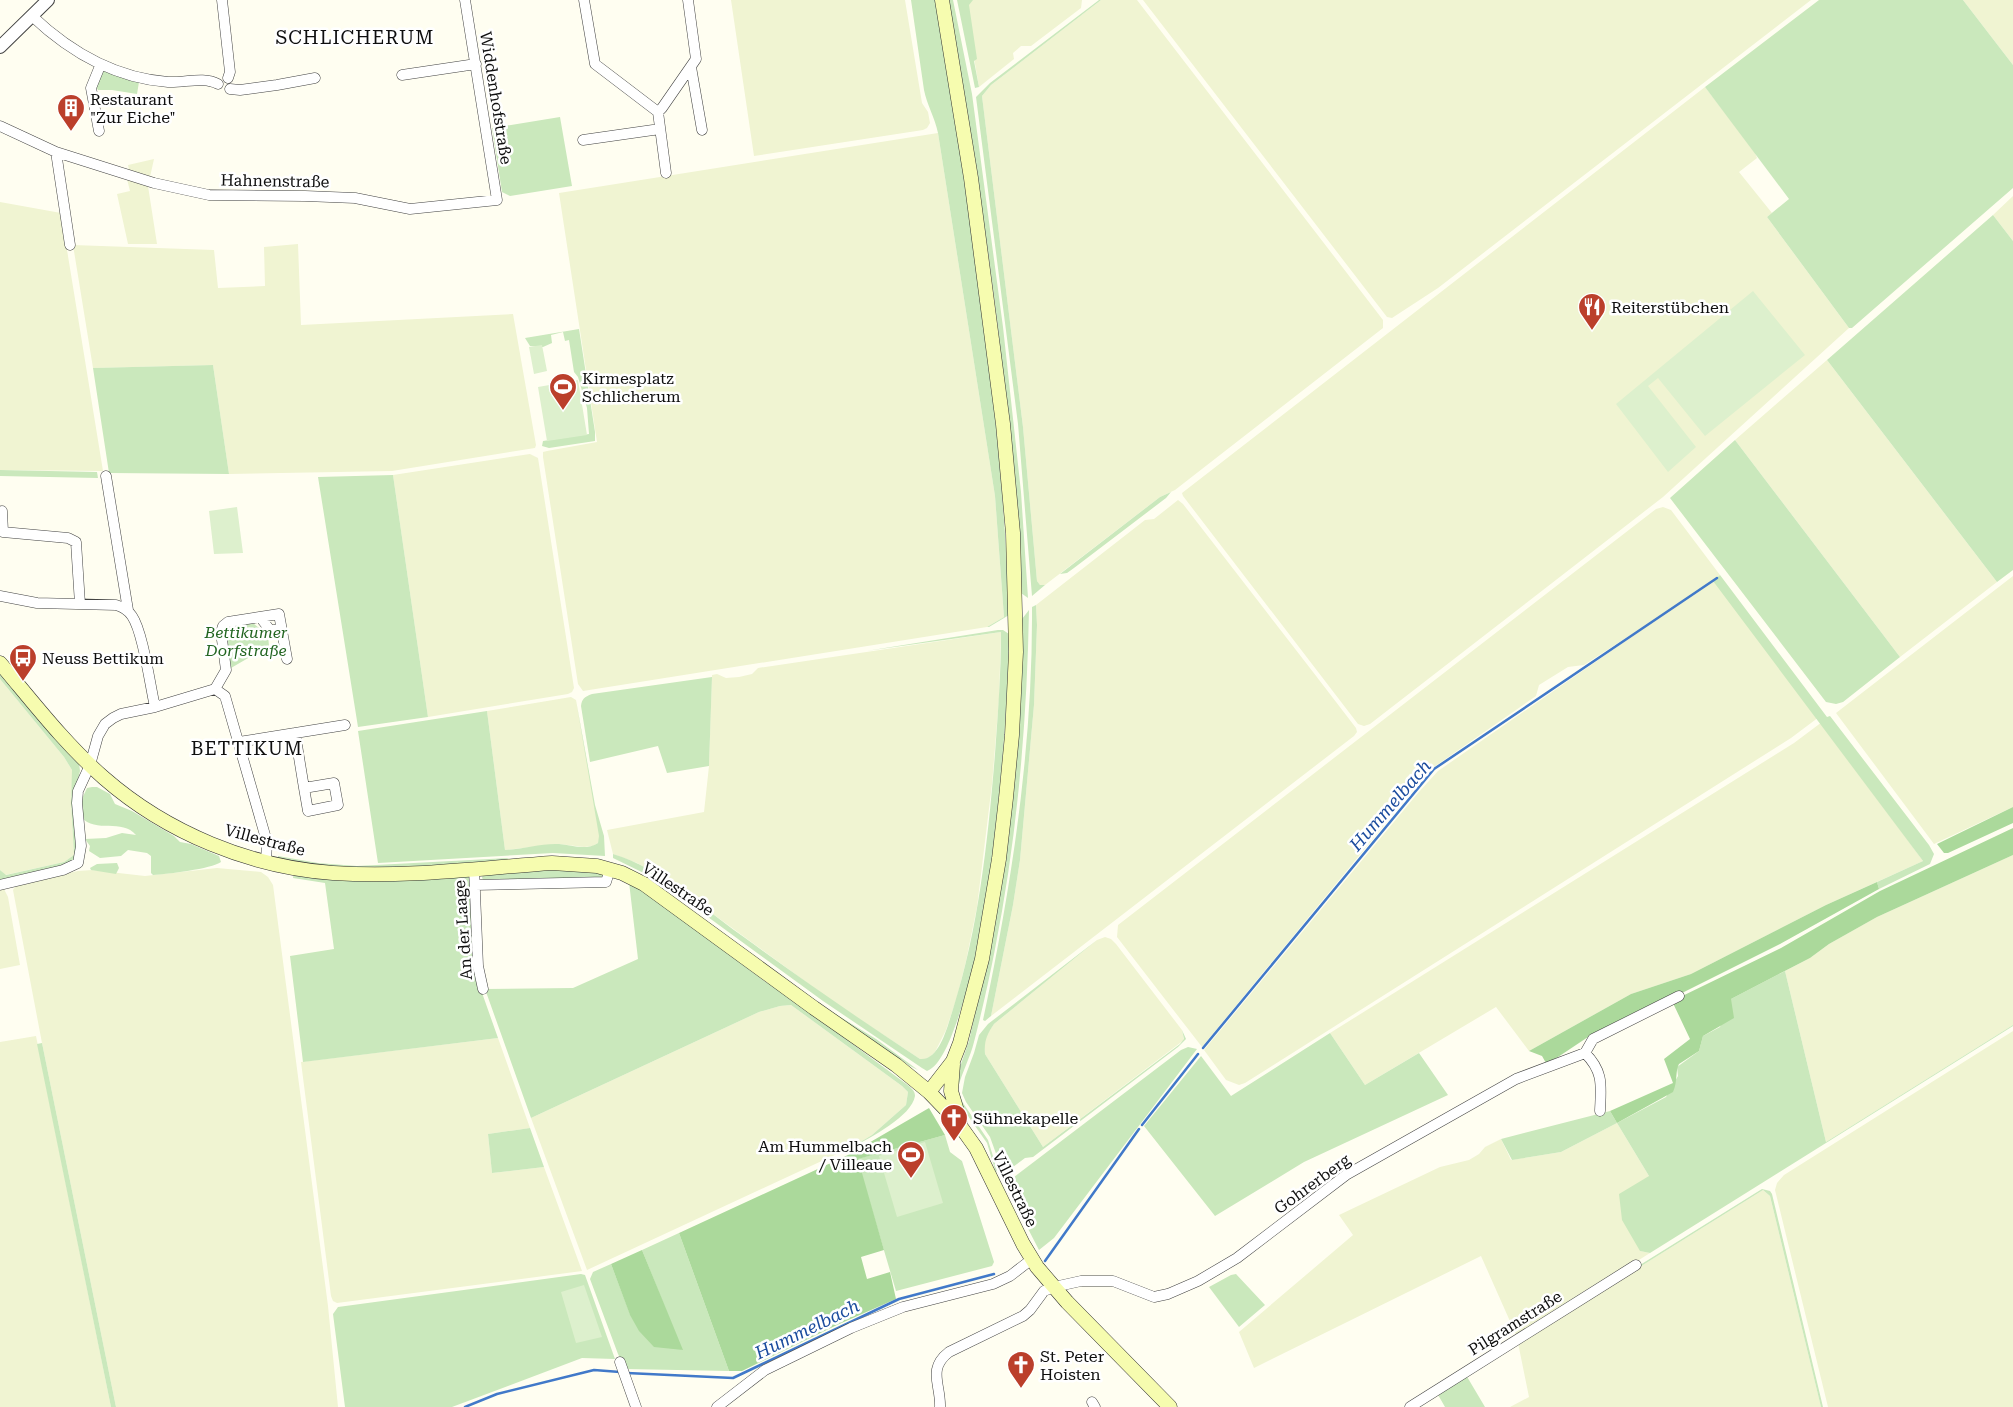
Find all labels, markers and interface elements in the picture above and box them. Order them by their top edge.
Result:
district label: SCHLICHERUM [276,26,434,49]
street label: Widdenhofstraße [476,30,516,166]
place label: Restaurant "Zur Eiche" [90,90,176,127]
building icon: Restaurant "Zur Eiche" [56,93,86,132]
street label: Hahnenstraße [220,171,330,191]
restaurant icon: Reiterstübchen [1577,292,1607,331]
place label: Reiterstübchen [1611,298,1729,317]
place label: Kirmesplatz Schlicherum [582,369,681,406]
sports icon: Kirmesplatz Schlicherum [548,372,578,411]
park label: Bettikumer Dorfstraße [203,623,288,660]
bus stop icon: Neuss Bettikum [8,643,38,682]
place label: Neuss Bettikum [42,649,164,668]
district label: BETTIKUM [191,737,303,760]
water label: Hummelbach [1344,755,1435,856]
street label: Villestraße [223,820,307,860]
street label: Villestraße [639,858,718,920]
street label: An der Laage [450,879,476,981]
church icon: Sühnekapelle [939,1103,969,1142]
place label: Sühnekapelle [973,1109,1078,1128]
place label: Am Hummelbach / Villeaue [758,1137,892,1174]
sports icon: Am Hummelbach / Villeaue [896,1140,926,1179]
street label: Villestraße [988,1148,1042,1230]
street label: Gohrerberg [1270,1150,1354,1218]
street label: Pilgramstraße [1465,1287,1565,1359]
water label: Hummelbach [750,1295,863,1364]
place label: St. Peter Hoisten [1040,1347,1105,1384]
church icon: St. Peter Hoisten [1006,1350,1036,1389]

